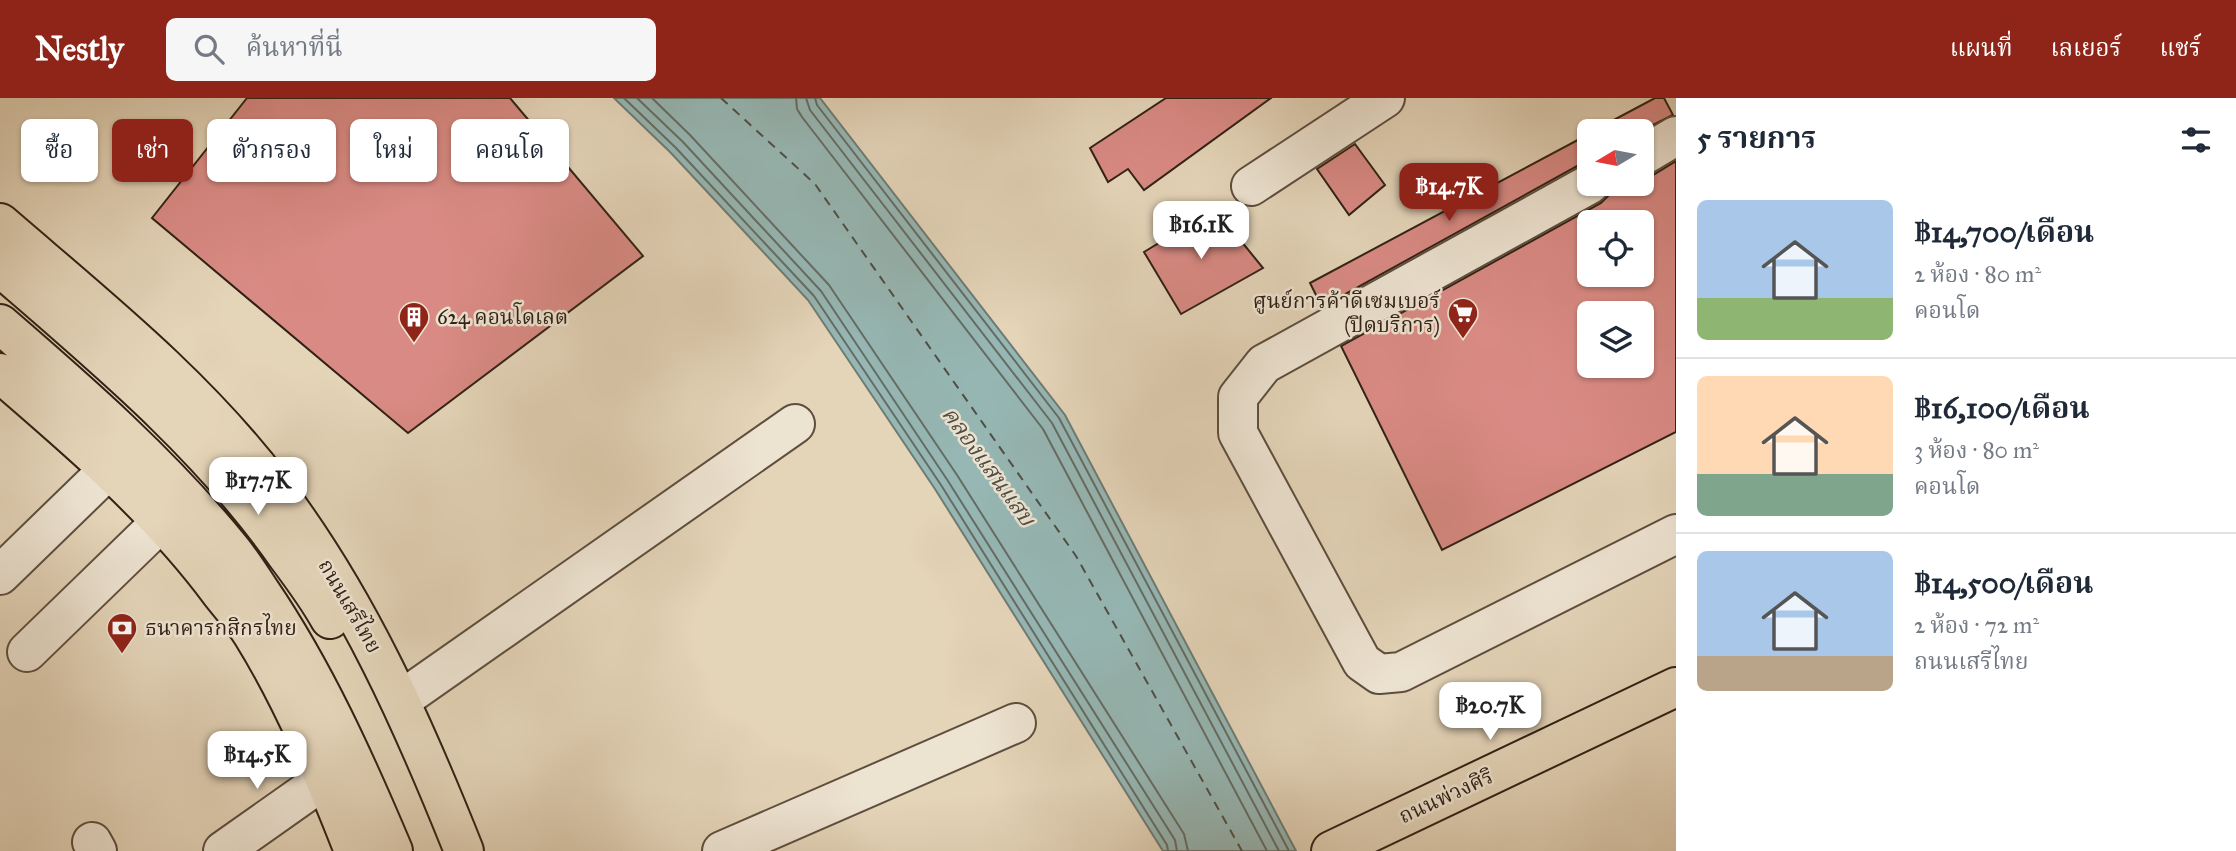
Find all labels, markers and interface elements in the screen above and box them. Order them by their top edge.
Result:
search box [166,18,656,81]
text: Nestly [35,29,124,69]
icon: search [190,30,228,68]
text: ค้นหาที่นี่ [246,31,343,63]
text: แผนที่ [1950,33,2013,63]
text: เลเยอร์ [2051,33,2122,63]
text: แชร์ [2160,33,2201,63]
chip: ซื้อ [21,119,98,182]
chip: เช่า [112,119,193,182]
chip: ตัวกรอง [207,119,336,182]
chip: ใหม่ [350,119,437,182]
chip: คอนโด [451,119,569,182]
north arrow [1577,119,1654,196]
map controls [1577,119,1654,378]
text: 5 รายการ [1697,120,1816,156]
icon: filters [2177,121,2215,159]
pin: ฿14.7K [1392,164,1506,223]
text: ฿14.7K [1415,172,1483,200]
pin: ฿16.1K [1144,202,1258,261]
text: ฿16.1K [1169,210,1233,238]
button: locate [1577,210,1654,287]
text: ฿14,700/เดือน [1914,214,2094,250]
icon: home [1753,228,1837,312]
text: 2 ห้อง · 80 m² [1914,260,2041,288]
place label: ศูนย์การค้าดีเซมเบอร์ (ปิดบริการ) [1253,288,1441,338]
supermarket icon: ศูนย์การค้าดีเซมเบอร์ (ปิดบริการ) [1446,296,1480,340]
text: คอนโด [1914,296,1981,324]
building icon: 624 คอนโดเลต [397,300,431,344]
button: layers [1577,301,1654,378]
place label: 624 คอนโดเลต [437,302,568,330]
text: ฿16,100/เดือน [1914,390,2090,426]
water label: คลองแสนแสบ [936,401,1043,533]
icon: home [1753,404,1837,488]
text: 3 ห้อง · 80 m² [1914,436,2039,464]
pin: ฿17.7K [201,458,315,517]
text: ฿17.7K [225,466,291,494]
text: คอนโด [1914,472,1981,500]
street label: ถนนเสรีไทย [313,553,389,658]
text: ฿14,500/เดือน [1914,565,2093,601]
icon: home [1753,579,1837,663]
bank icon: ธนาคารกสิกรไทย [105,611,139,655]
text: 2 ห้อง · 72 m² [1914,611,2039,639]
place label: ธนาคารกสิกรไทย [145,613,297,641]
text: ถนนเสรีไทย [1914,647,2028,675]
pin: ฿20.7K [1433,682,1547,742]
text: ฿20.7K [1455,691,1525,719]
pin: ฿14.5K [200,732,314,791]
text: ฿14.5K [224,740,290,768]
street label: ถนนพ่วงศิริ [1395,763,1497,829]

